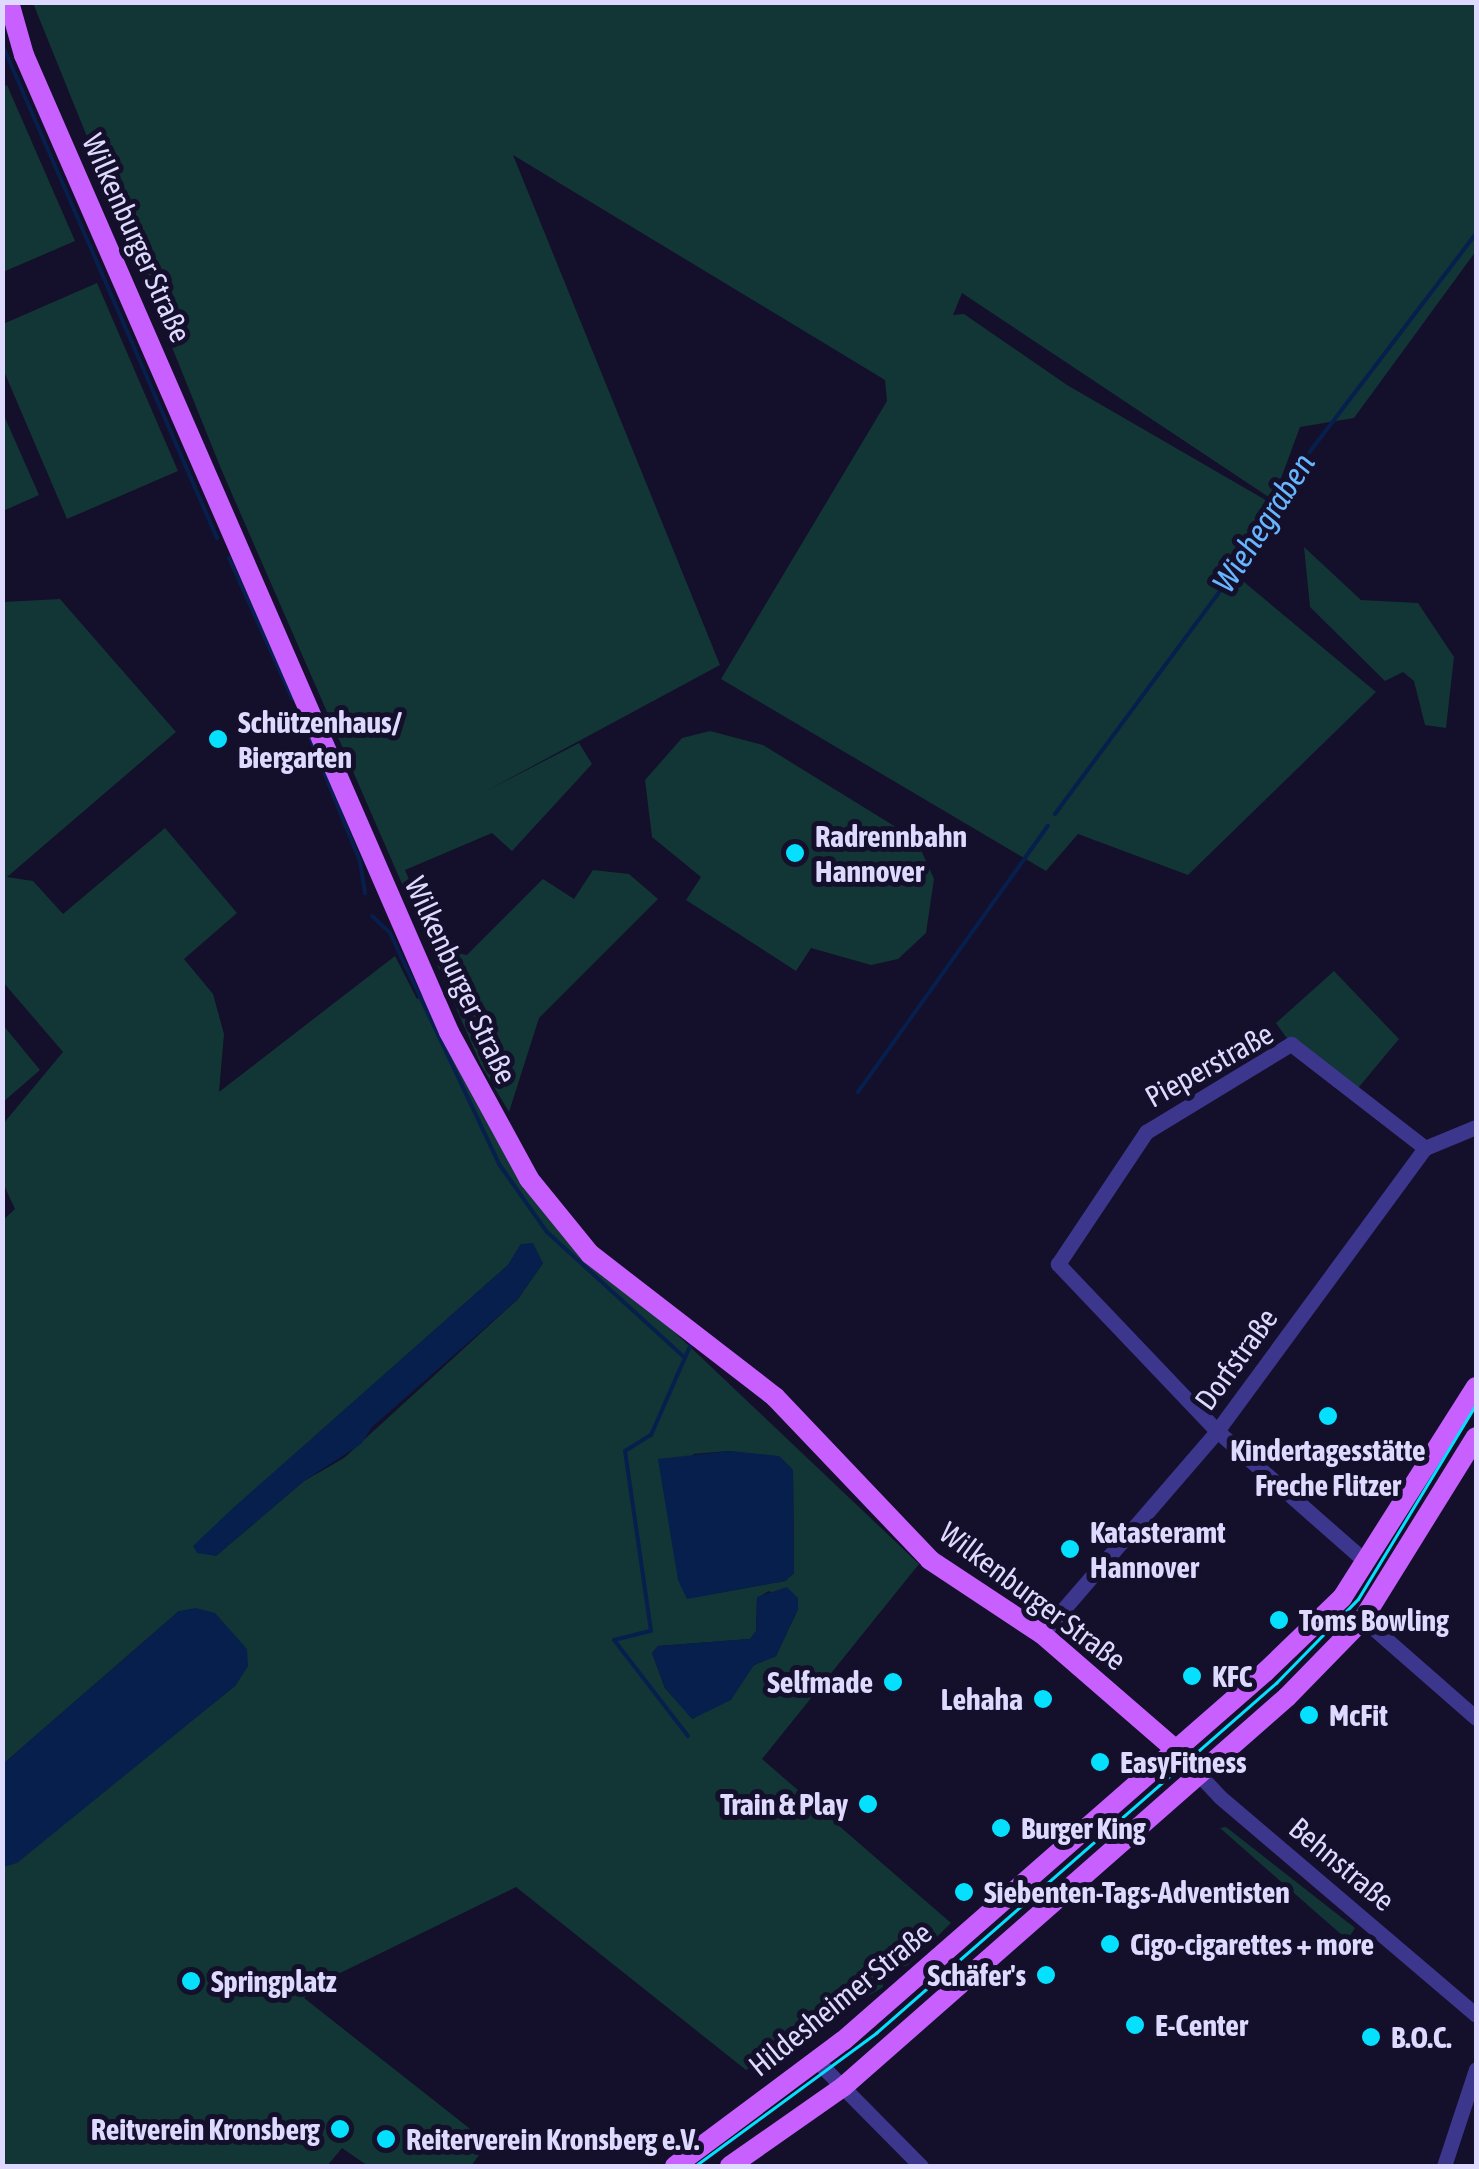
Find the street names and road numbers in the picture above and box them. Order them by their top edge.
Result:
street label: Wilkenburger Straße [75,128,199,348]
street label: Wilkenburger Straße [397,871,525,1089]
street label: Pieperstraße [1139,1015,1279,1115]
street label: Dorfstraße [1187,1301,1285,1417]
street label: Wilkenburger Straße [933,1514,1133,1678]
street label: Behnstraße [1282,1810,1402,1918]
street label: Hildesheimer Straße [741,1914,939,2084]

